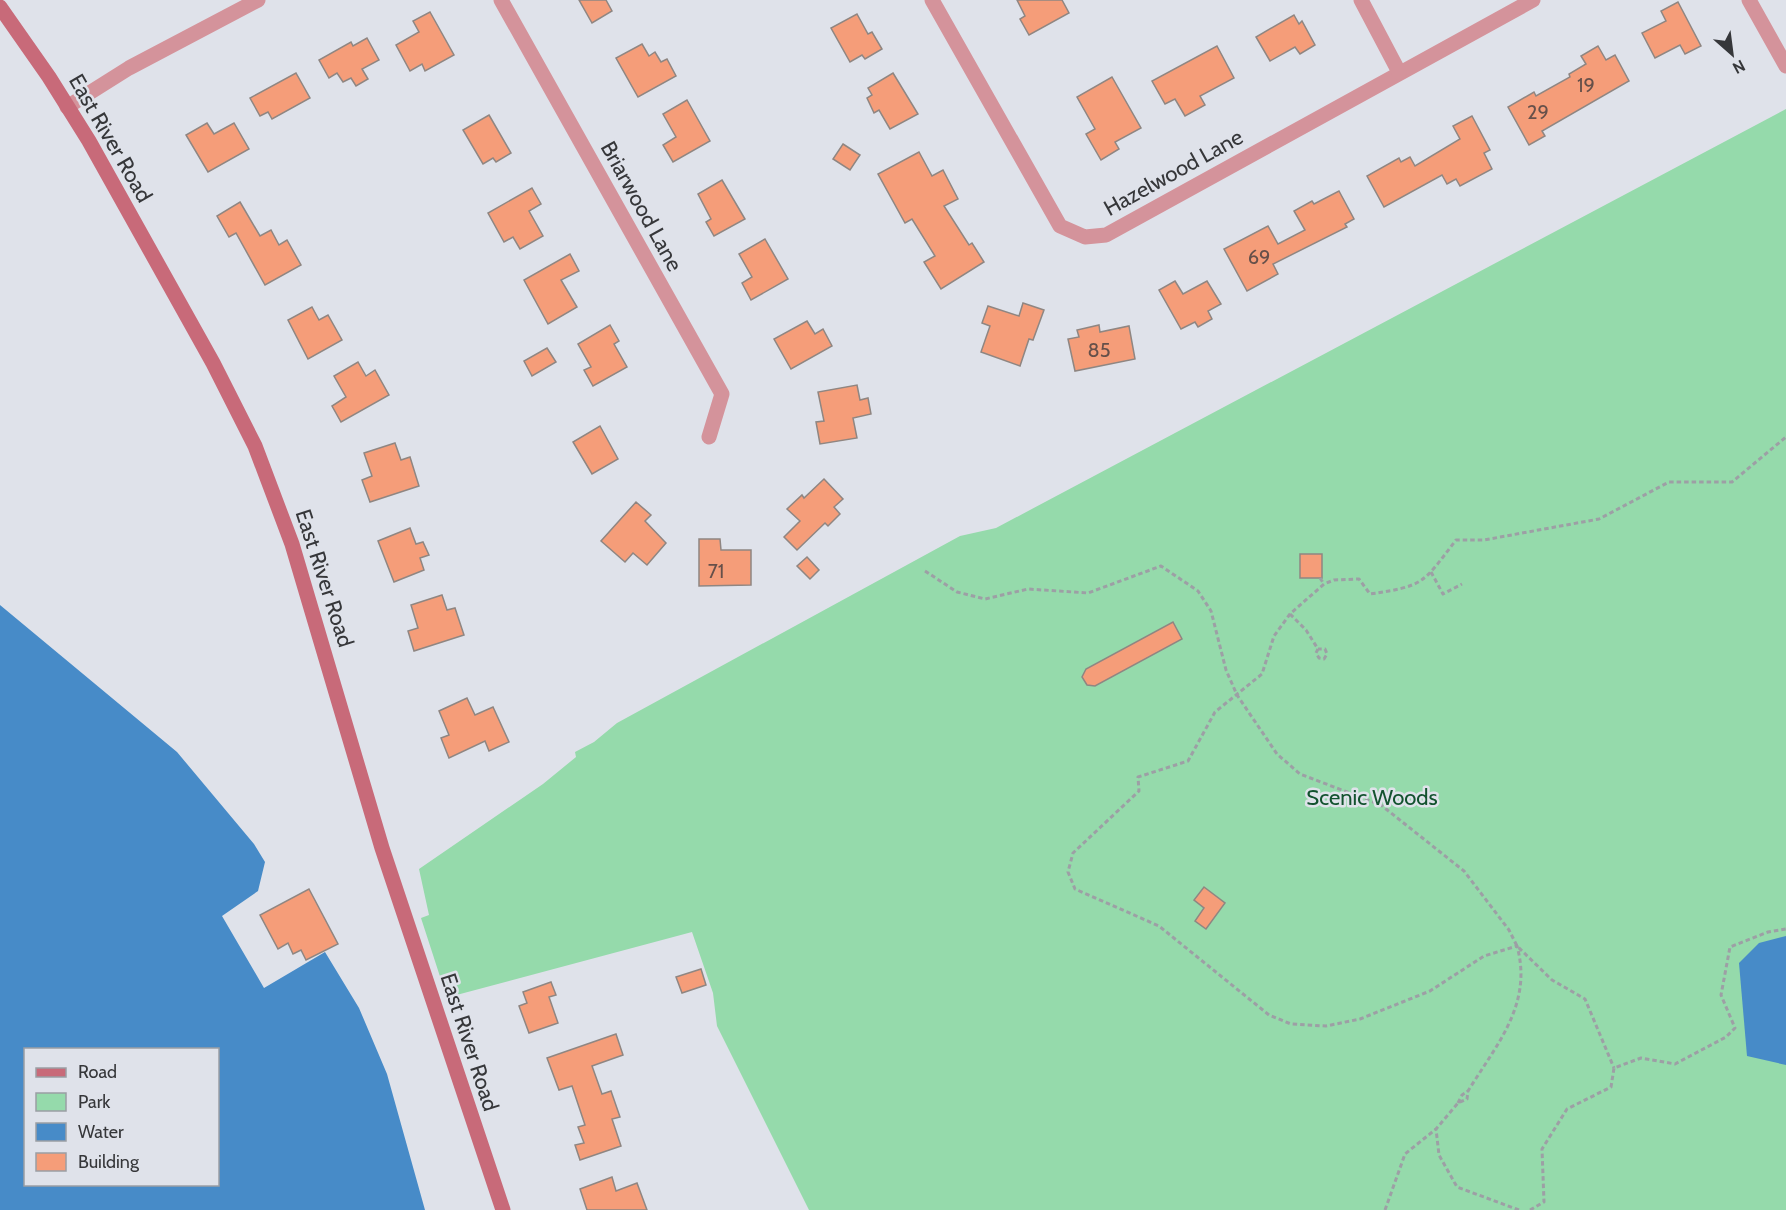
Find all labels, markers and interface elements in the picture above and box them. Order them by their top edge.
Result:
north arrow [1702,24,1762,84]
text: N [1729,56,1748,78]
street label: East River Road [63,69,158,207]
house number: 19 [1577,73,1595,97]
house number: 29 [1527,100,1549,124]
street label: Hazelwood Lane [1099,123,1247,222]
street label: Briarwood Lane [595,137,688,276]
house number: 69 [1248,245,1270,269]
house number: 85 [1088,338,1110,362]
street label: East River Road [290,506,360,651]
house number: 71 [708,559,724,583]
park label: Scenic Woods [1306,784,1438,811]
street label: East River Road [435,970,505,1115]
legend [24,1048,219,1186]
text: Road [78,1061,117,1083]
text: Park [78,1091,111,1113]
text: Water [78,1121,124,1143]
text: Building [78,1151,140,1173]

